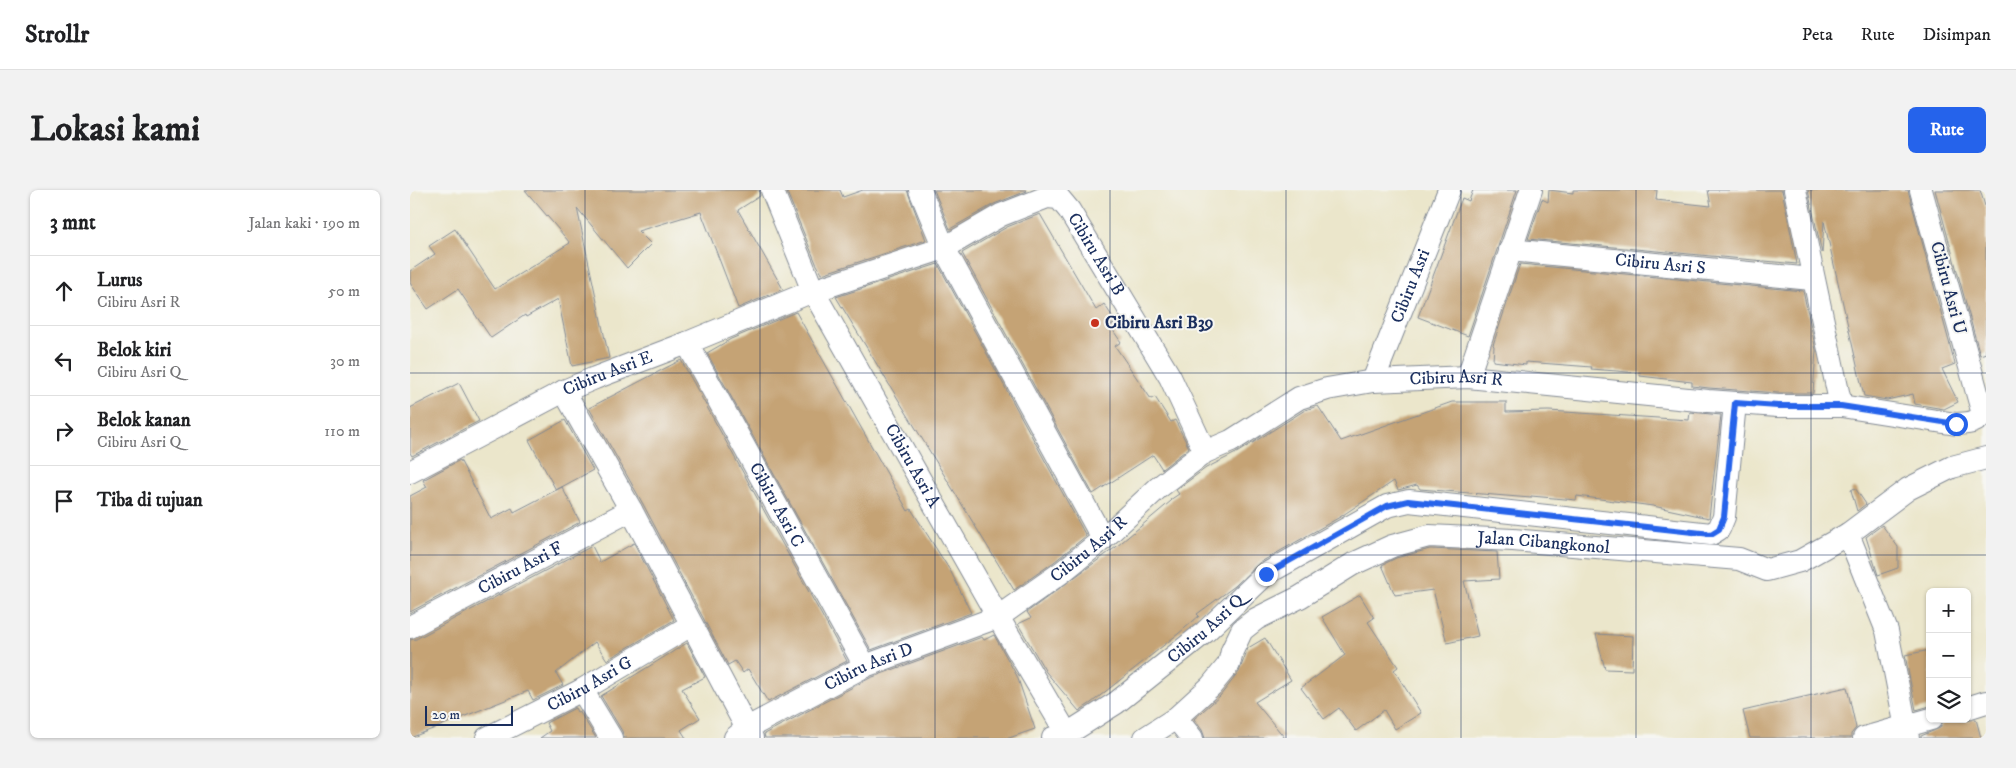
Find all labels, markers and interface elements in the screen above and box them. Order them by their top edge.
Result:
text: Strollr [25,20,89,50]
text: Peta [1802,24,1833,46]
text: Rute [1861,24,1895,46]
text: Disimpan [1923,24,1991,46]
button: Rute [1908,107,1986,153]
text: Lokasi kami [30,108,200,152]
street label: Cibiru Asri B [1062,209,1129,300]
text: 3 mnt [50,210,96,236]
text: Jalan kaki · 190 m [248,213,360,233]
street label: Cibiru Asri U [1925,239,1971,337]
street label: Cibiru Asri [1386,246,1435,326]
street label: Cibiru Asri S [1614,249,1707,280]
text: Lurus [97,269,142,292]
icon: ahead [50,277,78,305]
text: 50 m [328,281,360,301]
text: Cibiru Asri R [97,292,180,312]
place label: Cibiru Asri B39 [1105,312,1214,334]
marker: Cibiru Asri B39 [1089,317,1101,329]
text: Belok kiri [97,339,171,362]
street label: Cibiru Asri E [560,346,656,401]
icon: left [50,347,78,375]
text: 30 m [330,351,360,371]
text: Cibiru Asri Q [97,362,181,382]
street label: Cibiru Asri R [1409,366,1504,391]
text: Belok kanan [97,409,191,432]
route start [1945,413,1968,436]
icon: right [50,417,78,445]
street label: Cibiru Asri A [880,420,945,512]
text: 110 m [324,421,360,441]
text: Cibiru Asri Q [97,432,181,452]
street label: Cibiru Asri C [744,459,809,551]
icon: arrive [50,487,78,515]
text: Tiba di tujuan [97,489,203,512]
street label: Cibiru Asri R [1046,511,1132,588]
street label: Jalan Cibangkonol [1475,527,1611,559]
street label: Cibiru Asri F [474,537,567,600]
route end [1255,563,1278,586]
street label: Cibiru Asri Q [1163,584,1255,669]
map controls [1926,588,1971,723]
button: + [1926,588,1971,633]
button: − [1926,633,1971,678]
street label: Cibiru Asri D [821,638,916,696]
street label: Cibiru Asri G [544,651,637,717]
button: layers [1926,678,1971,723]
scale bar [425,703,512,726]
text: 20 m [432,706,460,724]

